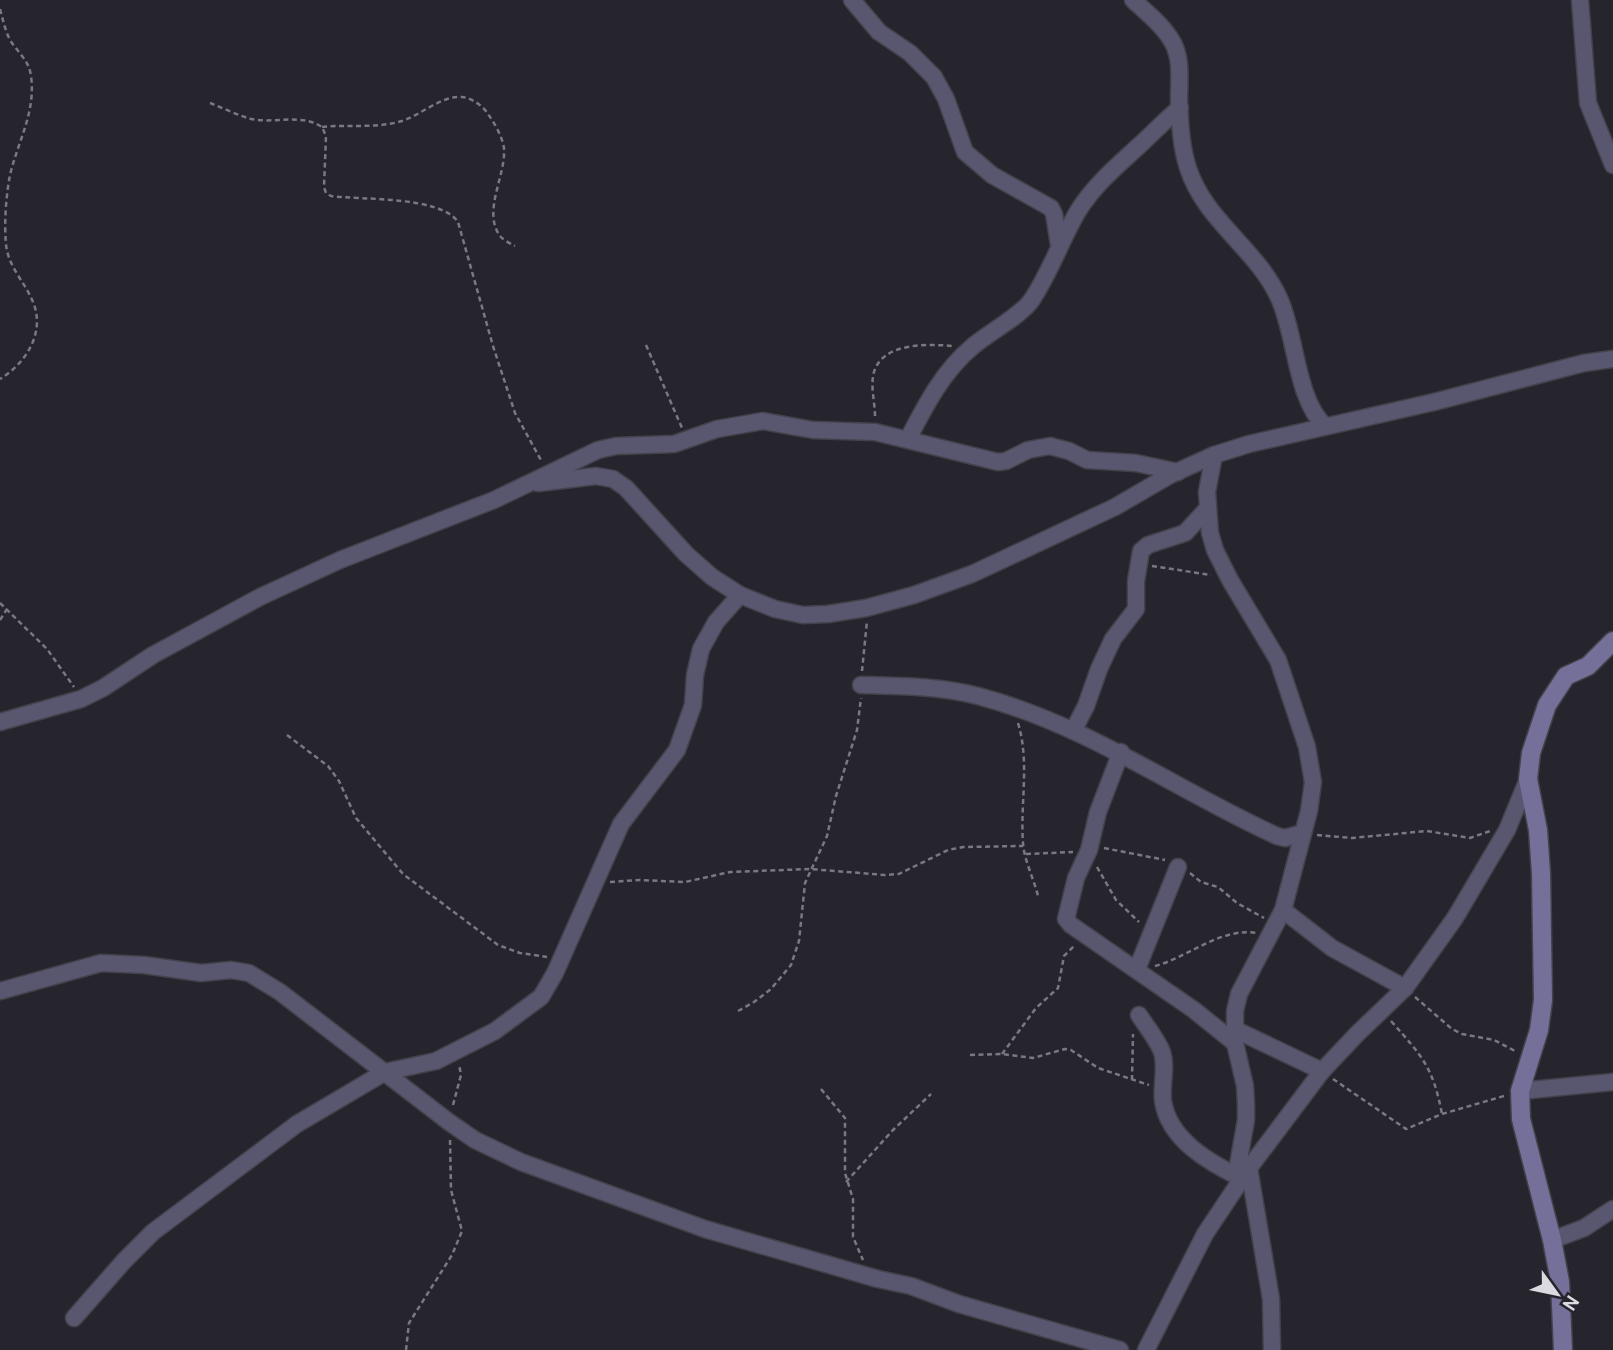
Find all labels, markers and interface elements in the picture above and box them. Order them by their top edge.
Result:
north arrow [1522,1259,1592,1329]
text: N [1558,1291,1584,1315]

